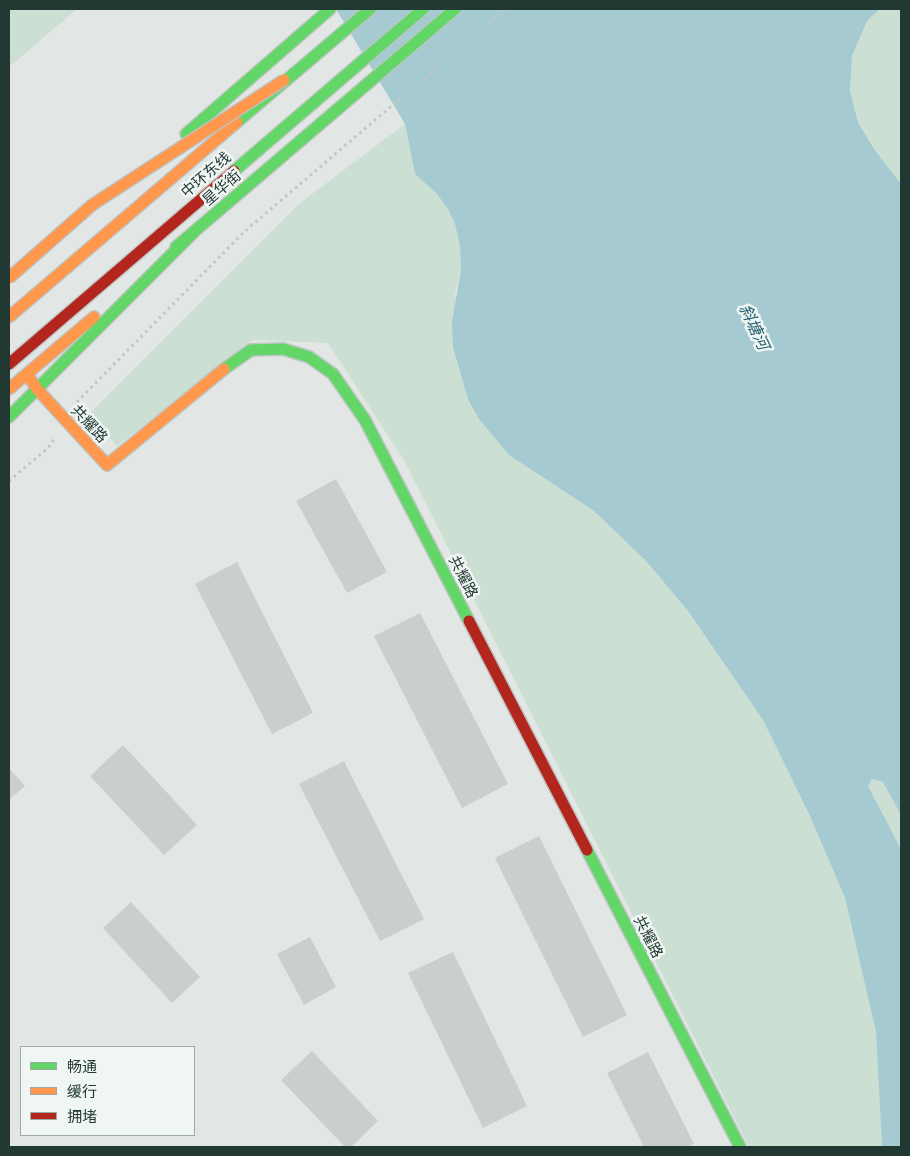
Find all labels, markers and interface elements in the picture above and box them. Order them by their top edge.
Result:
street label: 中环东线 [177,149,235,201]
street label: 星华街 [199,166,245,210]
water label: 斜塘河 [735,301,773,353]
street label: 共耀路 [67,401,111,447]
street label: 共耀路 [445,553,481,601]
street label: 共耀路 [630,913,666,961]
legend [20,1046,195,1136]
text: 畅通 [67,1058,97,1075]
text: 缓行 [67,1083,97,1100]
text: 拥堵 [67,1108,97,1125]

